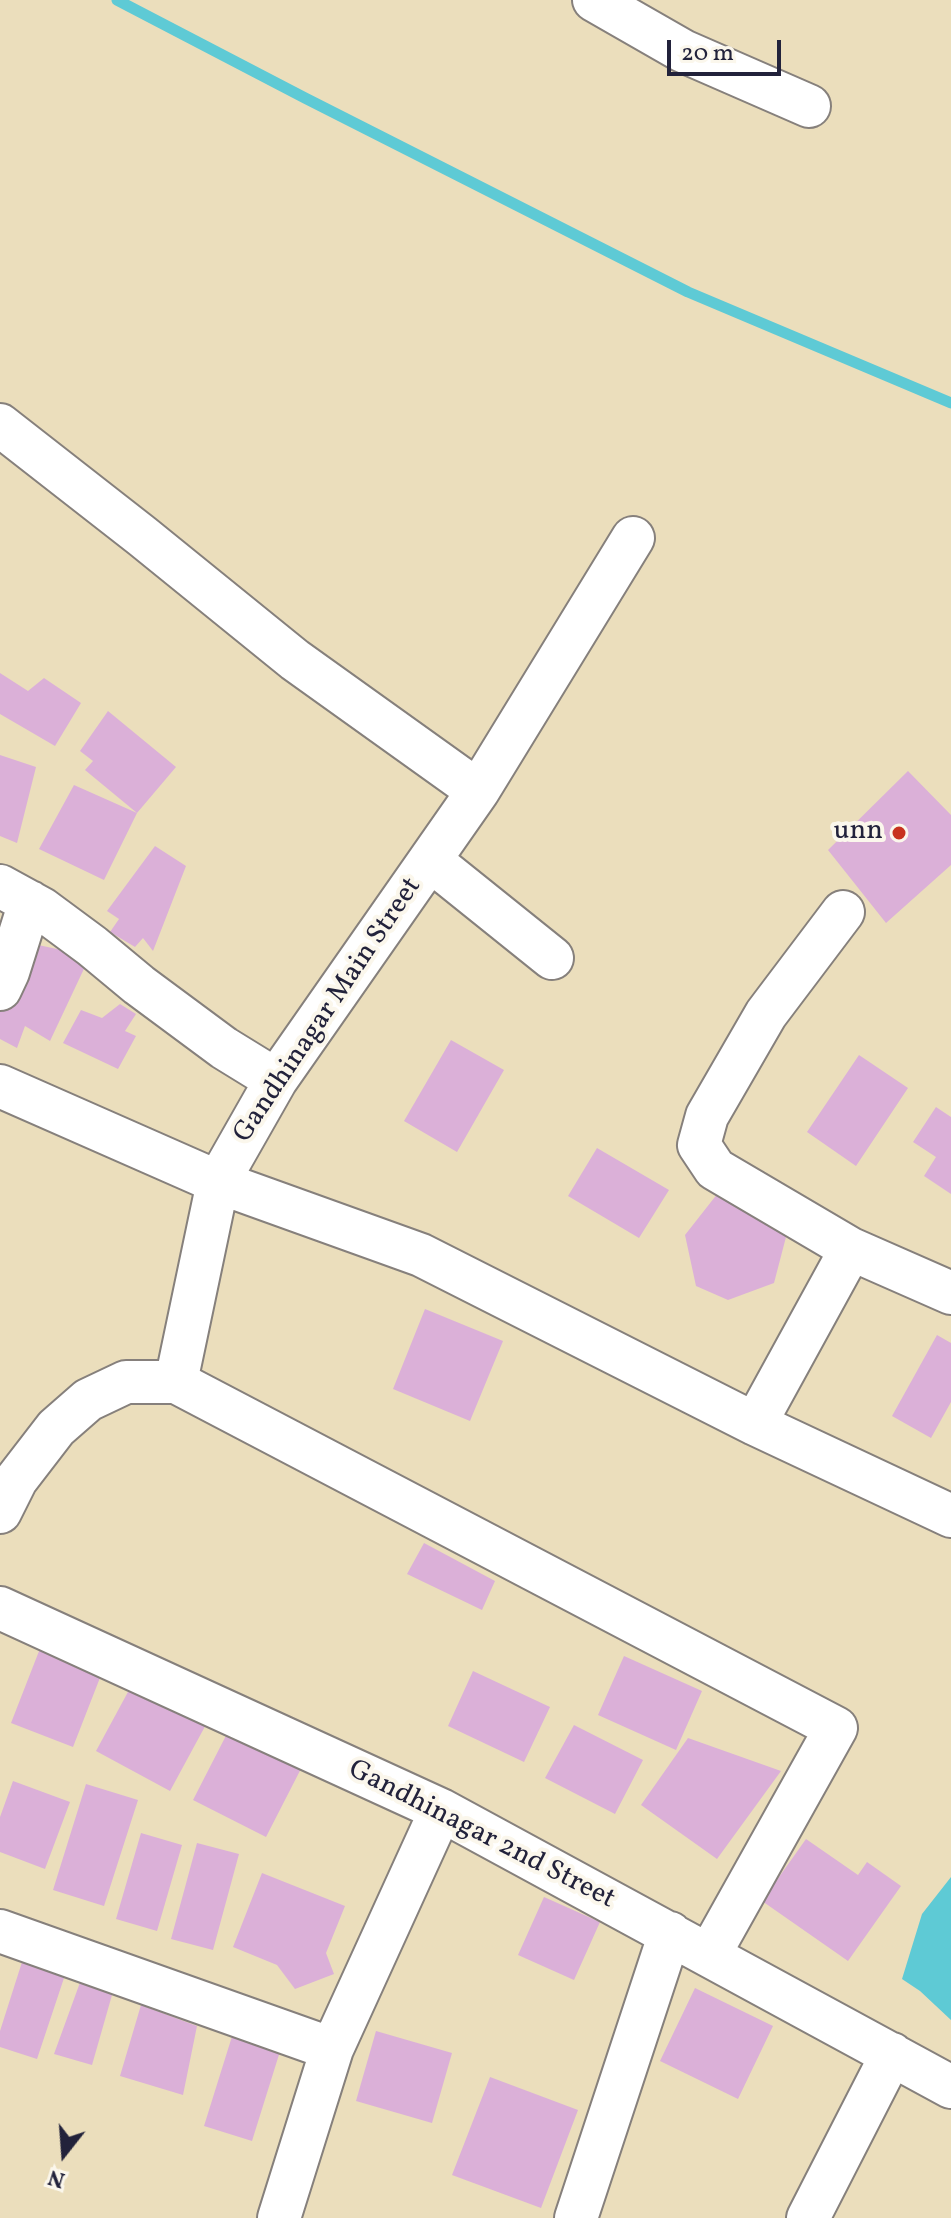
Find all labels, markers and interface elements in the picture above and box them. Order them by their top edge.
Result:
scale bar [671,24,785,74]
text: 20 m [681,37,734,71]
place label: unn [834,816,883,850]
marker: unn [890,824,908,842]
street label: Gandhinagar Main Street [228,872,430,1150]
street label: Gandhinagar 2nd Street [342,1754,620,1918]
north arrow [24,2114,104,2194]
text: N [45,2160,69,2195]

